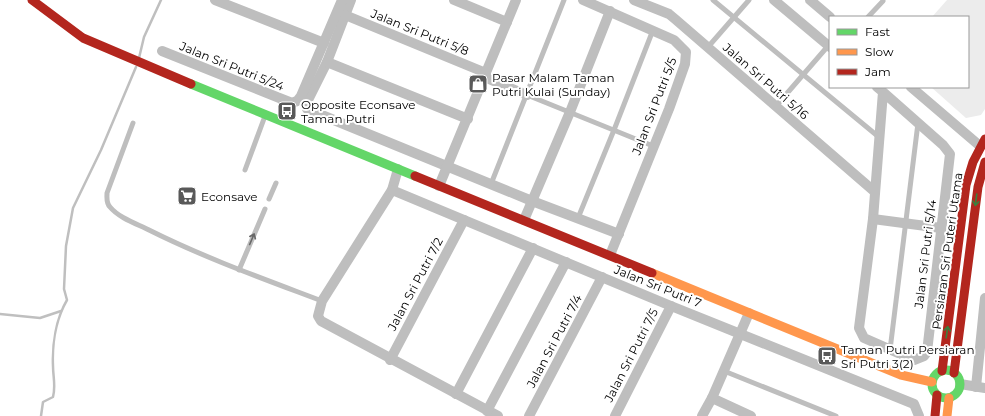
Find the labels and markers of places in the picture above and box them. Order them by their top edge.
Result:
place label: Pasar Malam Taman Putri Kulai (Sunday) [492,70,615,99]
shop icon: Pasar Malam Taman Putri Kulai (Sunday) [467,73,489,95]
place label: Opposite Econsave Taman Putri [301,97,416,126]
bus stop icon: Opposite Econsave Taman Putri [276,100,298,122]
supermarket icon: Econsave [176,185,198,207]
place label: Econsave [201,189,258,204]
place label: Taman Putri Persiaran Sri Putri 3(2) [841,342,975,371]
bus stop icon: Taman Putri Persiaran Sri Putri 3(2) [816,345,838,367]

